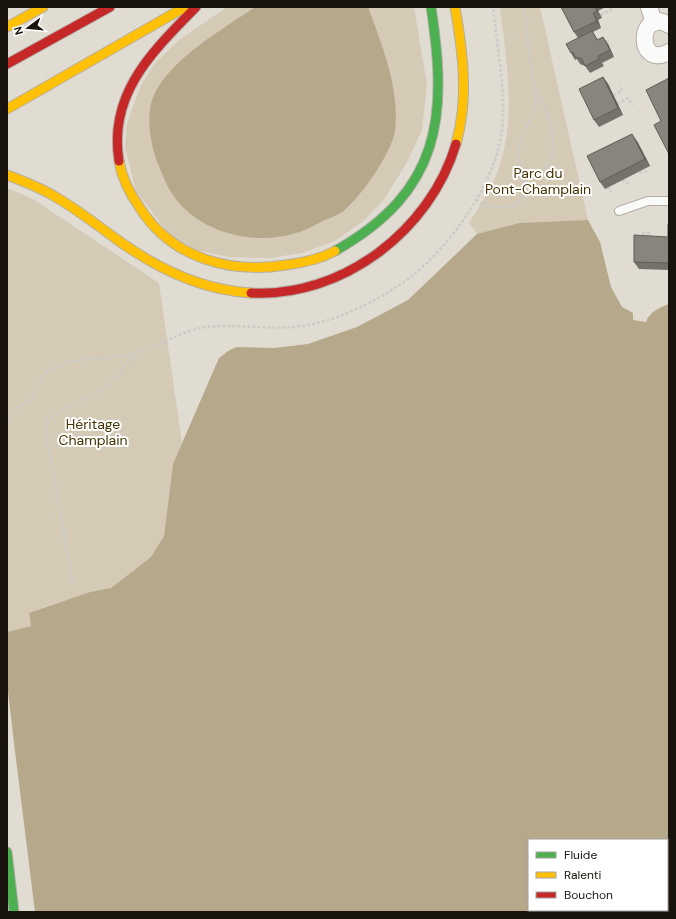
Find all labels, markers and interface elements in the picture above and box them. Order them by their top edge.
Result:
north arrow [8,8,48,48]
text: N [11,25,26,37]
park label: Parc du Pont-Champlain [485,164,591,198]
park label: Héritage Champlain [58,415,128,449]
legend [528,839,668,911]
text: Fluide [564,847,597,863]
text: Ralenti [564,867,602,883]
text: Bouchon [564,887,613,903]

